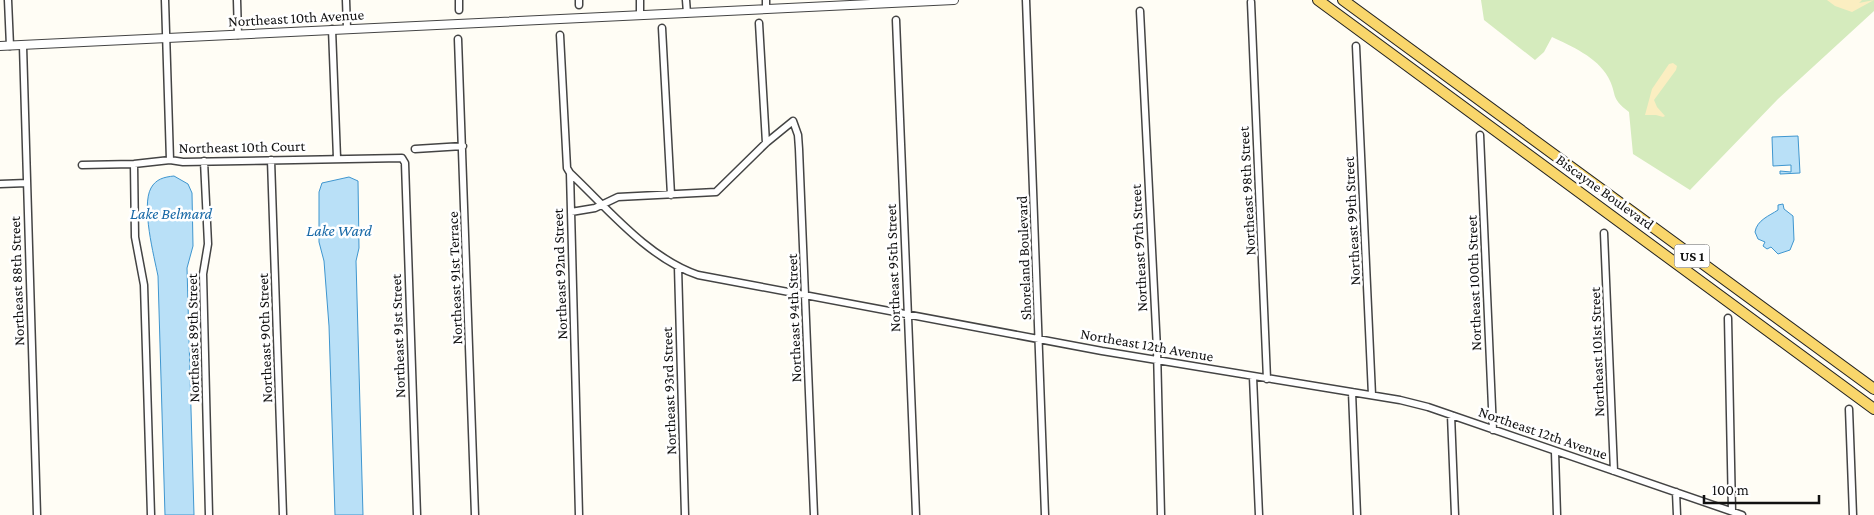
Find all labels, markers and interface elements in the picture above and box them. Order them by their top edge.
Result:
street label: Northeast 10th Avenue [228,6,365,30]
street label: Northeast 98th Street [1236,125,1258,256]
street label: Northeast 10th Court [179,138,306,156]
street label: Biscayne Boulevard [1553,151,1657,234]
street label: Northeast 99th Street [1341,155,1363,286]
street label: Northeast 97th Street [1128,183,1150,312]
street label: Shoreland Boulevard [1014,195,1034,321]
street label: Northeast 95th Street [883,203,903,332]
water label: Lake Belmard [130,205,213,222]
street label: Northeast 92nd Street [550,207,570,340]
street label: Northeast 91st Terrace [445,211,465,345]
street label: Northeast 100th Street [1464,214,1484,351]
street label: Northeast 88th Street [7,215,27,346]
water label: Lake Ward [306,222,372,239]
road number: US 1 [1674,245,1710,268]
street label: Northeast 94th Street [784,252,804,383]
street label: Northeast 89th Street [184,272,202,403]
street label: Northeast 90th Street [255,272,275,403]
street label: Northeast 91st Street [388,273,408,398]
street label: Northeast 101st Street [1587,286,1607,417]
street label: Northeast 12th Avenue [1079,325,1215,365]
street label: Northeast 93rd Street [659,326,679,455]
street label: Northeast 12th Avenue [1477,403,1610,463]
scale bar [1704,472,1819,504]
text: 100 m [1712,482,1749,498]

